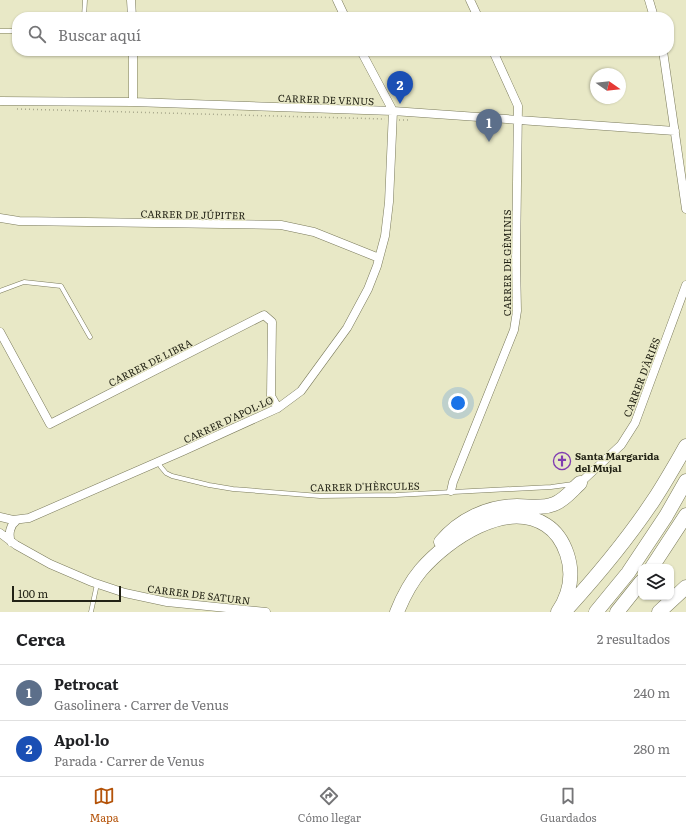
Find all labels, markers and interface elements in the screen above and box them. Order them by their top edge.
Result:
search box [12,12,674,56]
icon: search [26,23,48,45]
text: Buscar aquí [58,23,141,46]
north arrow [590,68,626,104]
pin: 2 [387,71,413,104]
street label: CARRER DE VENUS [278,90,374,108]
pin: 1 [476,109,502,142]
street label: CARRER DE JÚPITER [140,206,246,222]
street label: CARRER DE GÈMINIS [499,210,514,316]
street label: CARRER DE LIBRA [106,334,195,390]
street label: CARRER D'ÀRIES [619,335,663,419]
street label: CARRER D'APOL·LO [181,391,276,446]
your location [448,393,468,413]
place label: Santa Margarida del Mujal [575,448,660,475]
church icon: Santa Margarida del Mujal [552,451,572,471]
street label: CARRER D'HÈRCULES [310,478,420,494]
map controls [638,564,674,600]
button: layers [638,564,674,600]
street label: CARRER DE SATURN [147,580,251,608]
scale bar [12,584,121,603]
text: 100 m [18,585,48,601]
text: Cerca [16,626,65,651]
text: 2 resultados [597,629,670,648]
text: Petrocat [54,672,119,695]
text: 1 [26,683,32,702]
text: 240 m [634,683,670,702]
text: Gasolinera · Carrer de Venus [54,695,228,714]
text: Apol·lo [54,728,109,751]
text: 2 [26,739,32,758]
text: 280 m [634,739,670,758]
text: Parada · Carrer de Venus [54,751,204,770]
tab: Mapa [89,785,119,825]
tab: Cómo llegar [298,785,361,825]
tab: Guardados [540,785,597,825]

